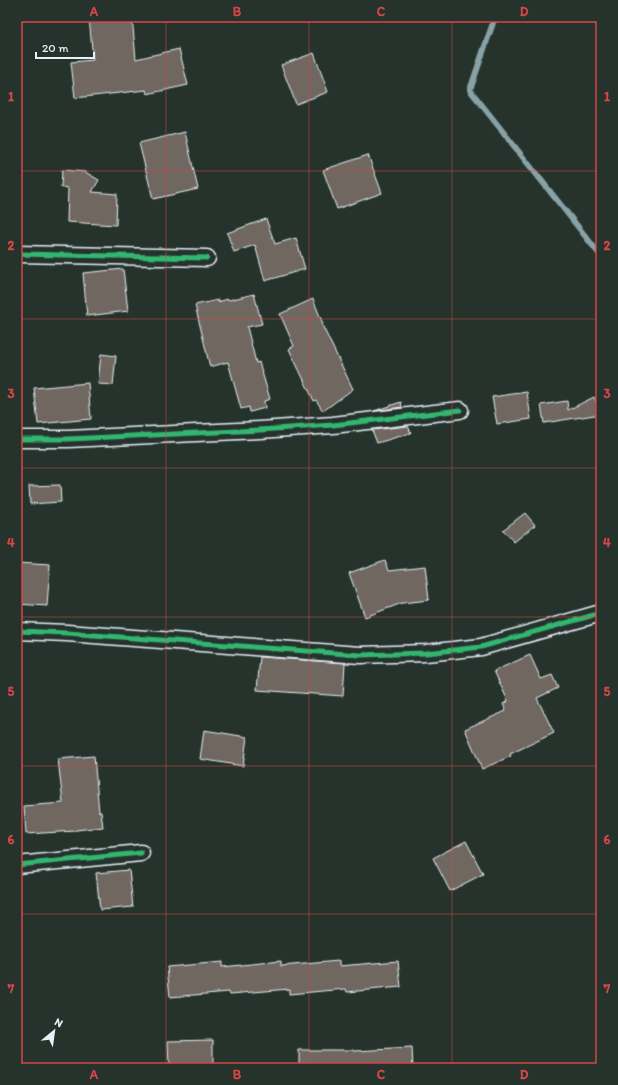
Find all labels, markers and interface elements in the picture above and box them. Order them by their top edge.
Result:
text: A [89,4,99,19]
text: B [233,4,242,19]
text: C [377,4,386,19]
text: D [520,4,529,19]
scale bar [36,34,94,60]
text: 20 m [42,41,69,55]
text: 1 [8,89,14,104]
text: 1 [604,89,610,104]
text: 2 [8,238,15,253]
text: 2 [604,238,611,253]
text: 3 [7,386,15,401]
text: 3 [603,386,611,401]
text: 4 [7,535,15,550]
text: 4 [603,535,611,550]
text: 5 [8,684,15,699]
text: 5 [604,684,611,699]
text: 6 [8,832,15,847]
text: 6 [604,832,611,847]
text: 7 [7,981,15,996]
text: 7 [603,981,611,996]
north arrow [34,1011,74,1051]
text: N [52,1015,65,1030]
text: A [89,1067,99,1082]
text: B [233,1067,242,1082]
text: C [377,1067,386,1082]
text: D [520,1067,529,1082]

